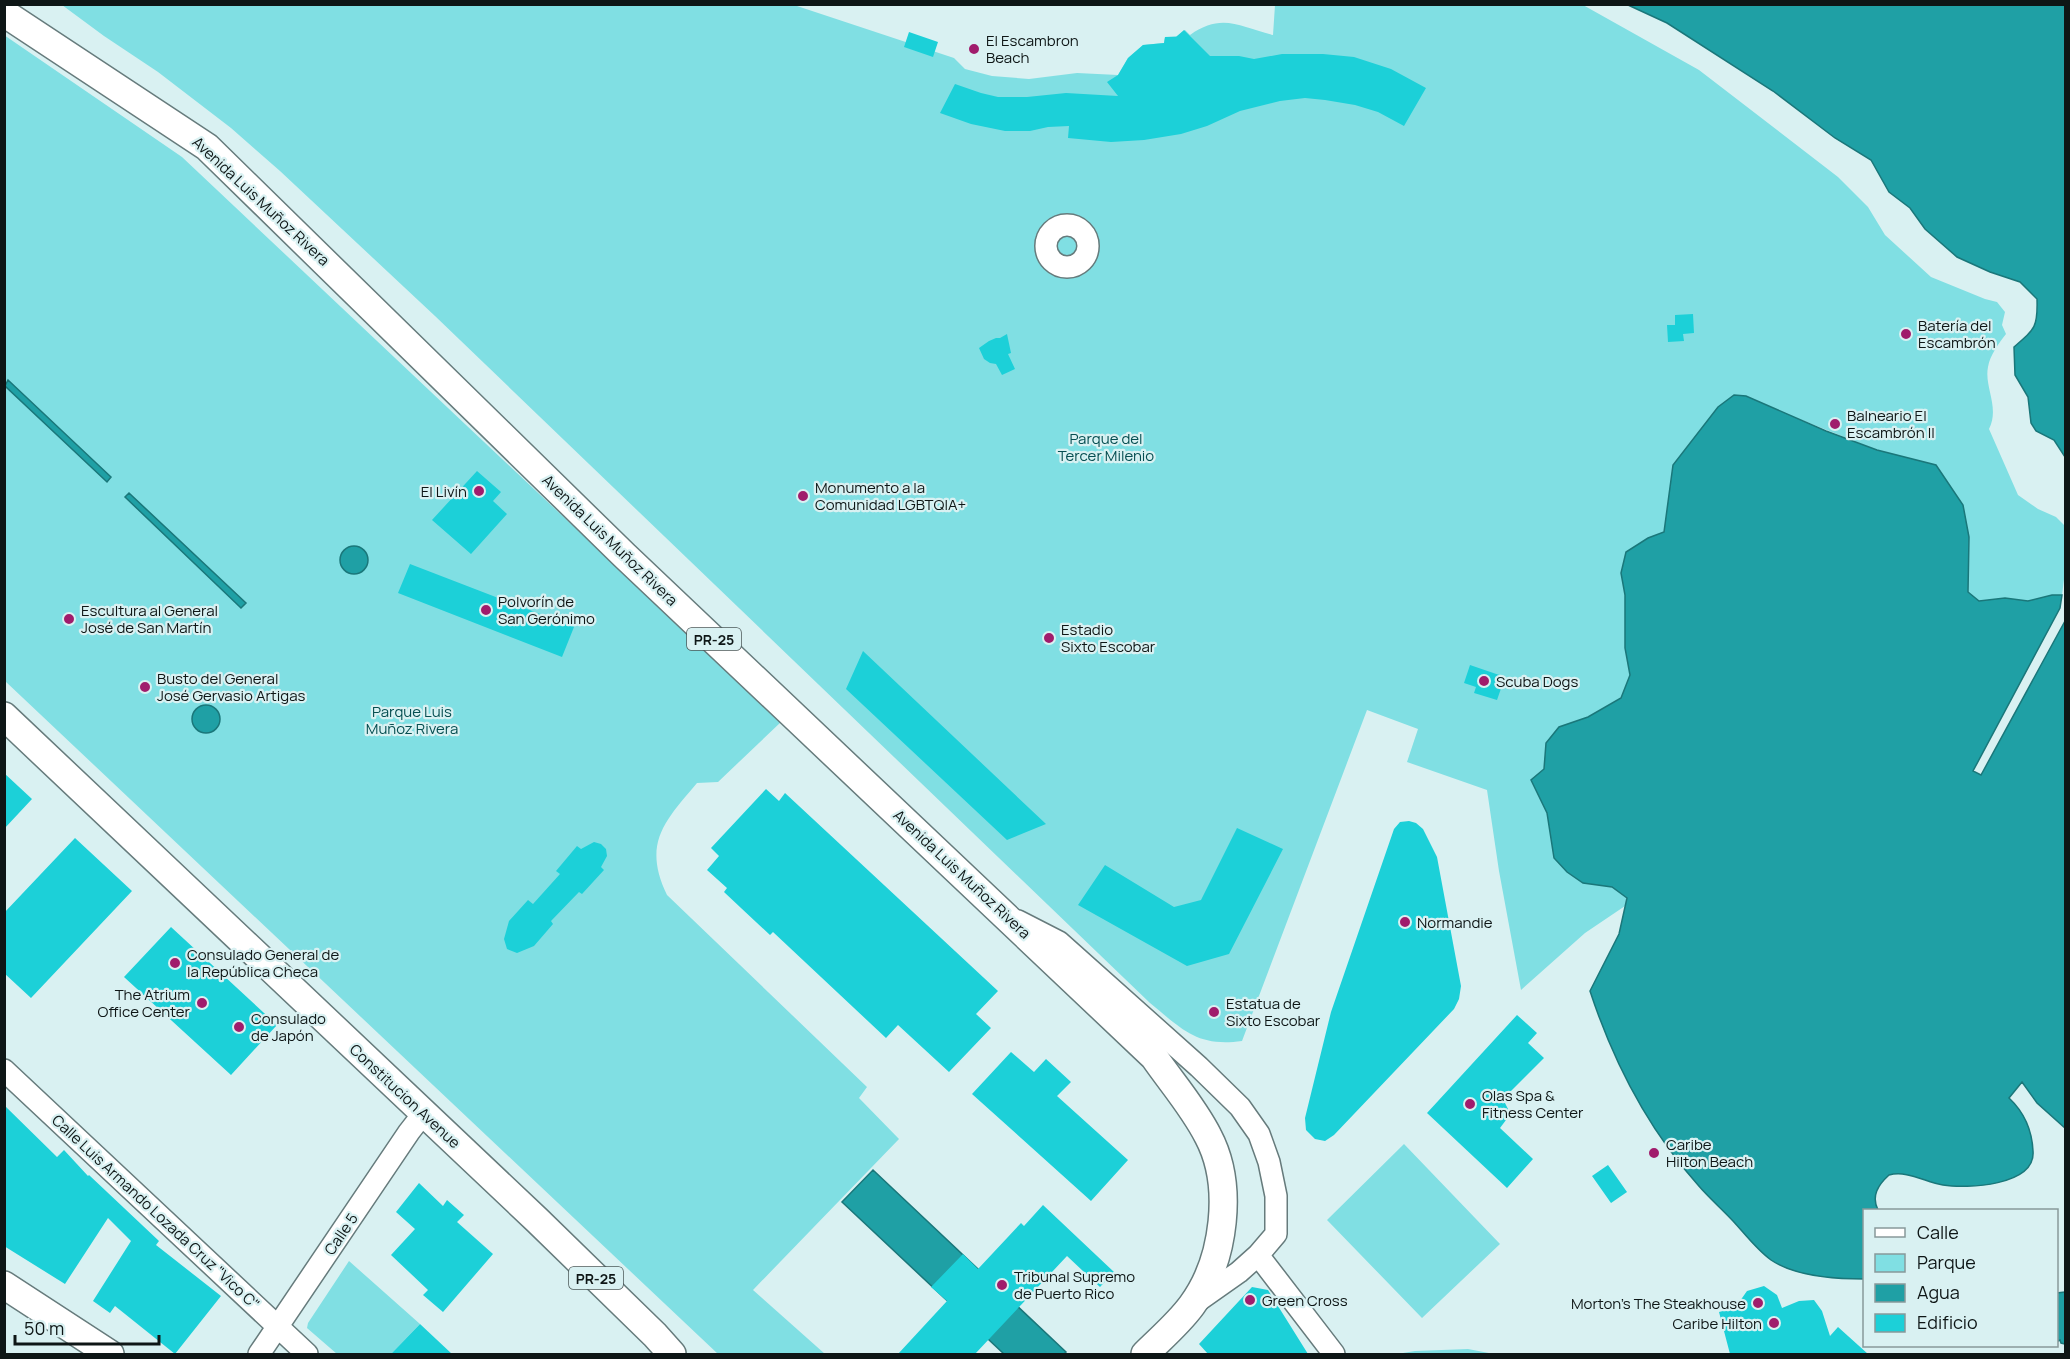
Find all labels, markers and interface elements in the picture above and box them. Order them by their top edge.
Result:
place label: El Escambron Beach [986,30,1079,68]
marker: El Escambron Beach [967,42,981,56]
street label: Avenida Luis Muñoz Rivera [188,132,334,270]
place label: Batería del Escambrón [1918,315,1996,353]
marker: Batería del Escambrón [1899,327,1913,341]
place label: Balneario El Escambrón II [1847,405,1935,443]
marker: Balneario El Escambrón II [1828,417,1842,431]
park label: Parque del Tercer Milenio [1058,428,1154,466]
street label: Avenida Luis Muñoz Rivera [538,470,682,610]
place label: Monumento a la Comunidad LGBTQIA+ [815,477,966,515]
place label: El Livín [421,481,467,502]
marker: El Livín [472,484,486,498]
marker: Monumento a la Comunidad LGBTQIA+ [796,489,810,503]
place label: Polvorín de San Gerónimo [498,591,595,629]
place label: Escultura al General José de San Martín [81,600,218,638]
marker: Polvorín de San Gerónimo [479,603,493,617]
marker: Escultura al General José de San Martín [62,612,76,626]
place label: Estadio Sixto Escobar [1061,619,1156,657]
road number: PR-25 [687,628,741,650]
marker: Estadio Sixto Escobar [1042,631,1056,645]
place label: Busto del General José Gervasio Artigas [157,668,306,706]
place label: Scuba Dogs [1496,671,1578,692]
marker: Scuba Dogs [1477,674,1491,688]
marker: Busto del General José Gervasio Artigas [138,680,152,694]
park label: Parque Luis Muñoz Rivera [366,701,458,739]
street label: Avenida Luis Muñoz Rivera [889,805,1035,943]
place label: Normandie [1417,912,1493,933]
marker: Normandie [1398,915,1412,929]
place label: Consulado General de la República Checa [187,944,339,982]
marker: Consulado General de la República Checa [168,956,182,970]
place label: The Atrium Office Center [98,984,191,1022]
place label: Estatua de Sixto Escobar [1226,993,1321,1031]
marker: The Atrium Office Center [195,996,209,1010]
marker: Estatua de Sixto Escobar [1207,1005,1221,1019]
place label: Consulado de Japón [251,1008,326,1046]
marker: Consulado de Japón [232,1020,246,1034]
street label: Constitucion Avenue [345,1039,465,1153]
place label: Olas Spa & Fitness Center [1482,1085,1584,1123]
marker: Olas Spa & Fitness Center [1463,1097,1477,1111]
street label: Calle Luis Armando Lozada Cruz "Vico C" [47,1110,265,1314]
place label: Caribe Hilton Beach [1666,1134,1753,1172]
marker: Caribe Hilton Beach [1647,1146,1661,1160]
street label: Calle 5 [319,1209,363,1259]
legend [1863,1209,2058,1347]
text: Calle [1917,1220,1959,1244]
text: Parque [1917,1250,1976,1274]
place label: Tribunal Supremo de Puerto Rico [1014,1266,1135,1304]
road number: PR-25 [569,1267,623,1289]
marker: Tribunal Supremo de Puerto Rico [995,1278,1009,1292]
text: Agua [1917,1280,1960,1304]
place label: Green Cross [1262,1290,1348,1311]
marker: Green Cross [1243,1293,1257,1307]
place label: Morton's The Steakhouse [1571,1293,1746,1314]
marker: Morton's The Steakhouse [1751,1296,1765,1310]
scale bar [15,1308,159,1346]
text: Edificio [1917,1310,1978,1334]
place label: Caribe Hilton [1673,1313,1762,1334]
text: 50 m [24,1316,64,1340]
marker: Caribe Hilton [1767,1316,1781,1330]

